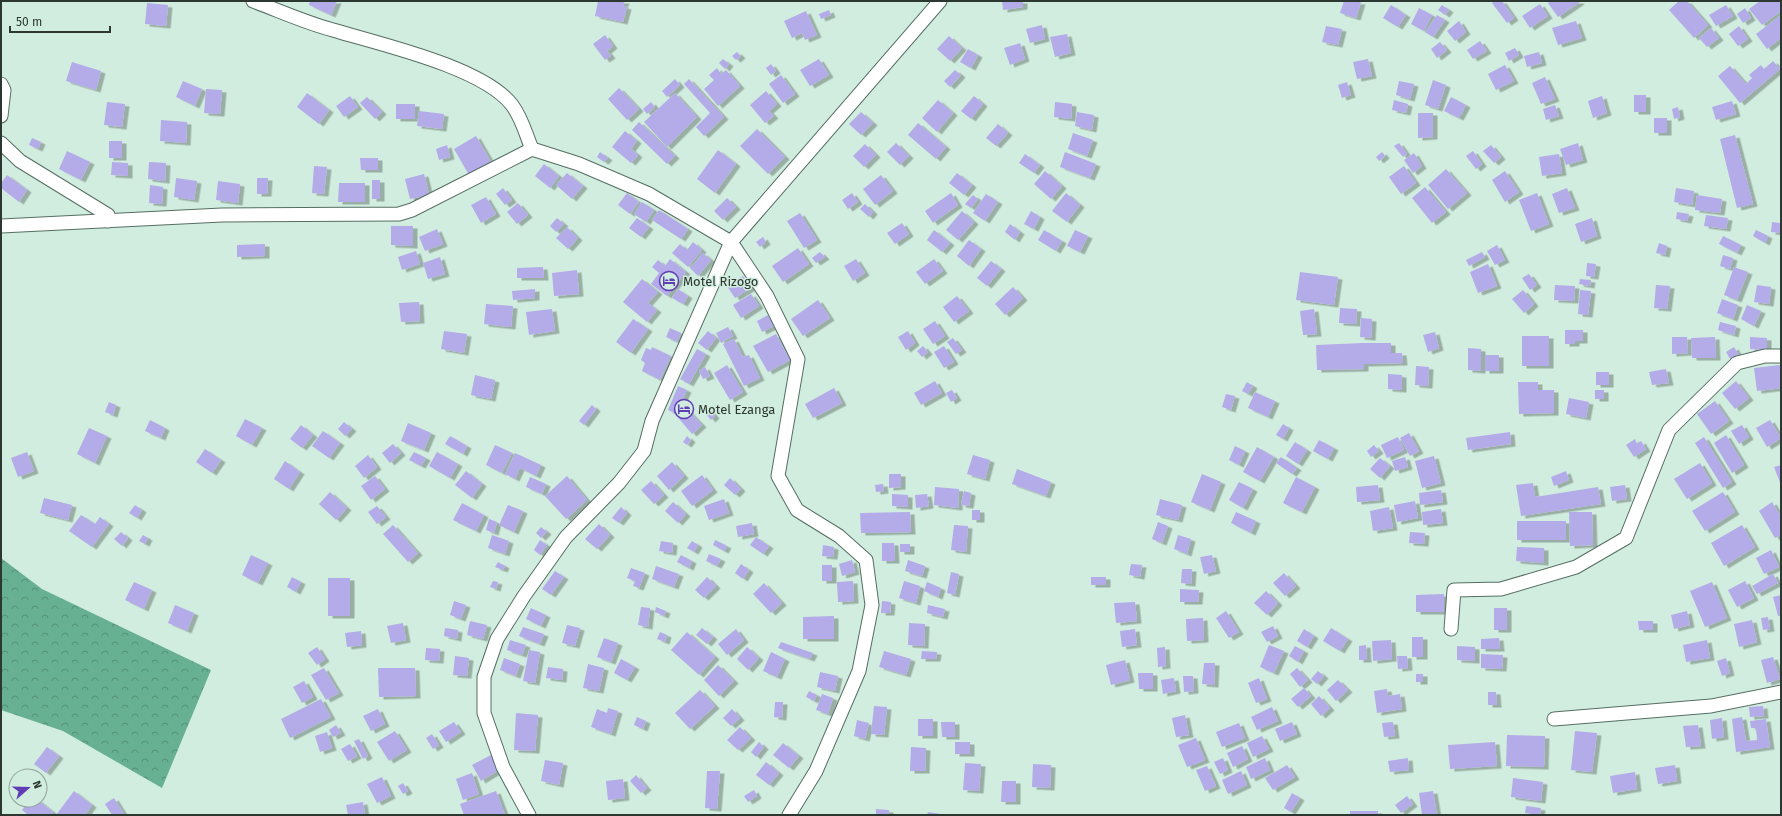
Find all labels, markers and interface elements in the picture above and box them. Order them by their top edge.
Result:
scale bar [10,8,110,34]
text: 50 m [16,15,42,29]
hotel icon: Motel Rizogo [658,270,680,292]
place label: Motel Rizogo [683,274,758,289]
hotel icon: Motel Ezanga [673,398,695,420]
place label: Motel Ezanga [698,402,775,417]
north arrow [8,768,48,808]
text: N [30,779,44,790]

